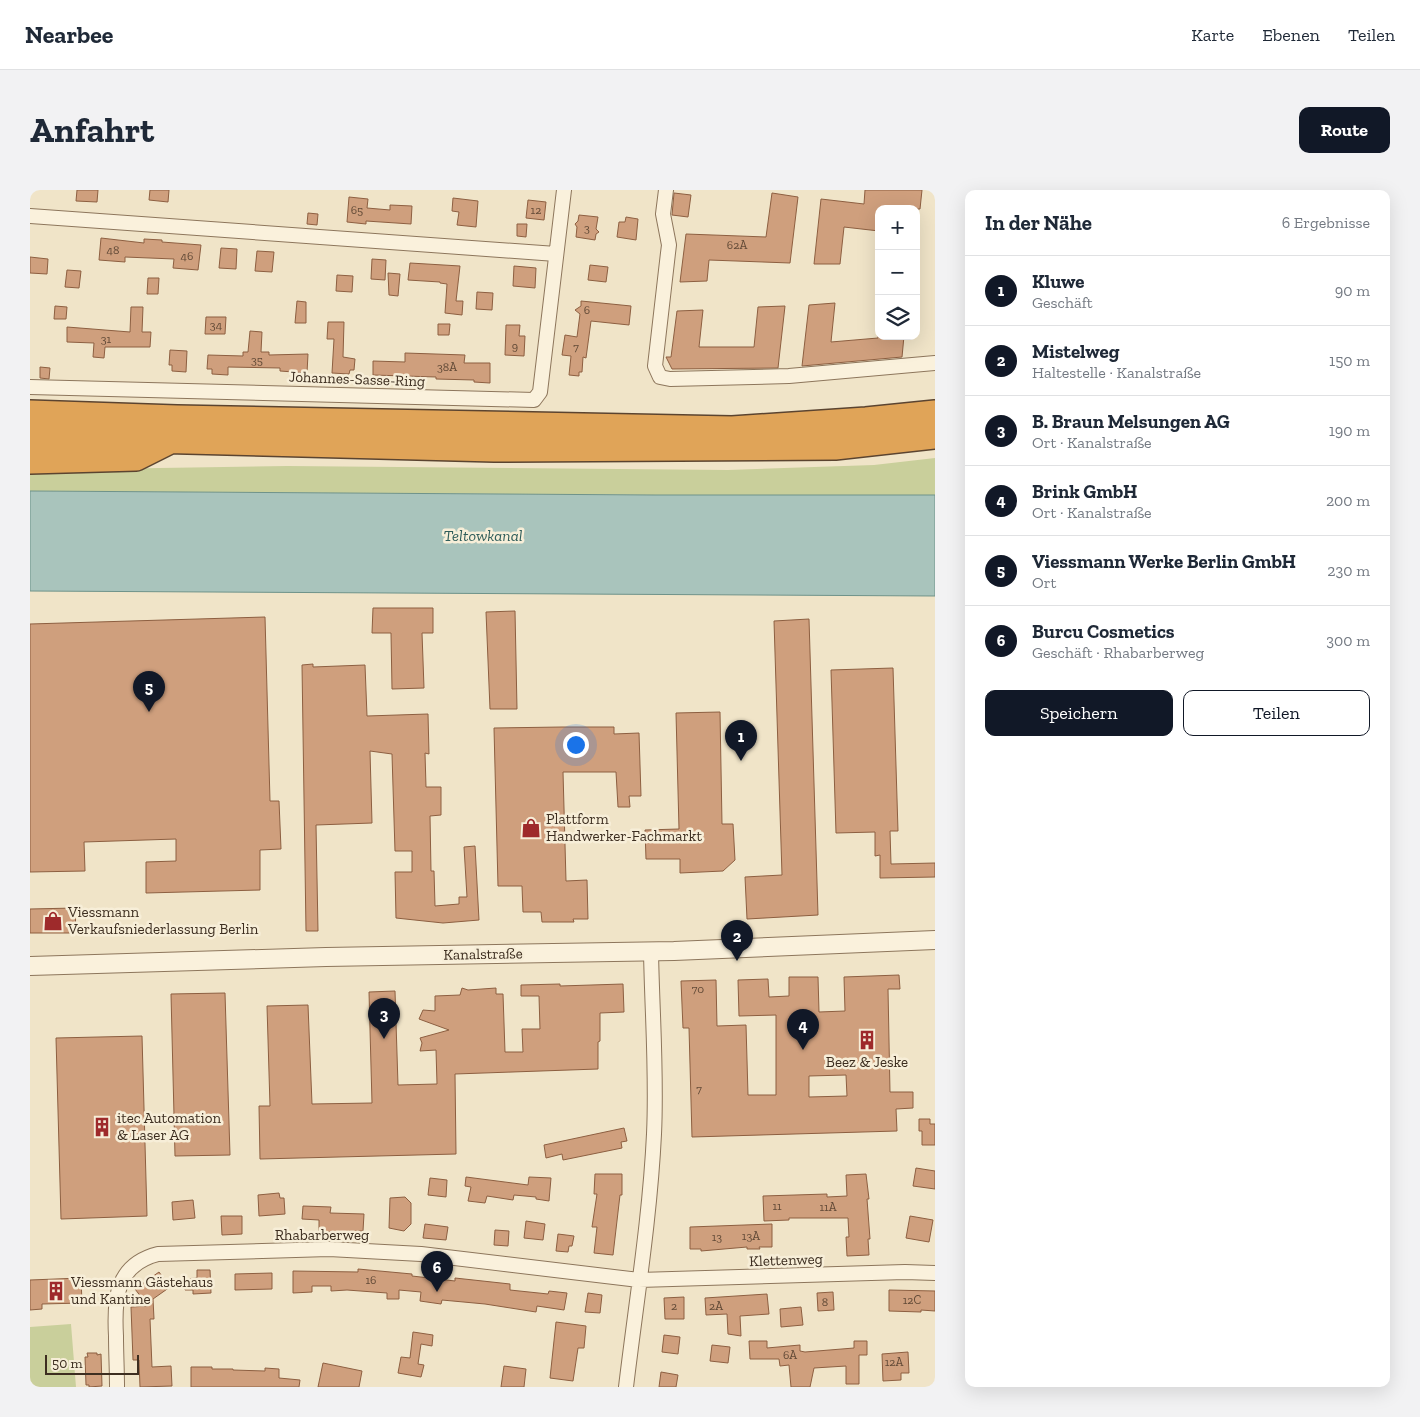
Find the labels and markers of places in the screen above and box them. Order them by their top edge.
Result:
pin: 5 [133,671,165,712]
pin: 1 [725,720,757,761]
place label: Plattform Handwerker-Fachmarkt [546,810,702,845]
shop icon: Plattform Handwerker-Fachmarkt [520,817,542,839]
place label: Viessmann Verkaufsniederlassung Berlin [67,903,259,938]
shop icon: Viessmann Verkaufsniederlassung Berlin [42,910,64,932]
pin: 2 [721,920,753,961]
pin: 3 [368,998,400,1039]
pin: 4 [787,1009,819,1050]
building icon: Beez & Jeske [856,1029,878,1051]
place label: Beez & Jeske [826,1053,908,1071]
place label: itec Automation & Laser AG [117,1109,221,1144]
building icon: itec Automation & Laser AG [91,1116,113,1138]
pin: 6 [421,1251,453,1292]
place label: Viessmann Gästehaus und Kantine [70,1273,213,1308]
building icon: Viessmann Gästehaus und Kantine [45,1280,67,1302]

